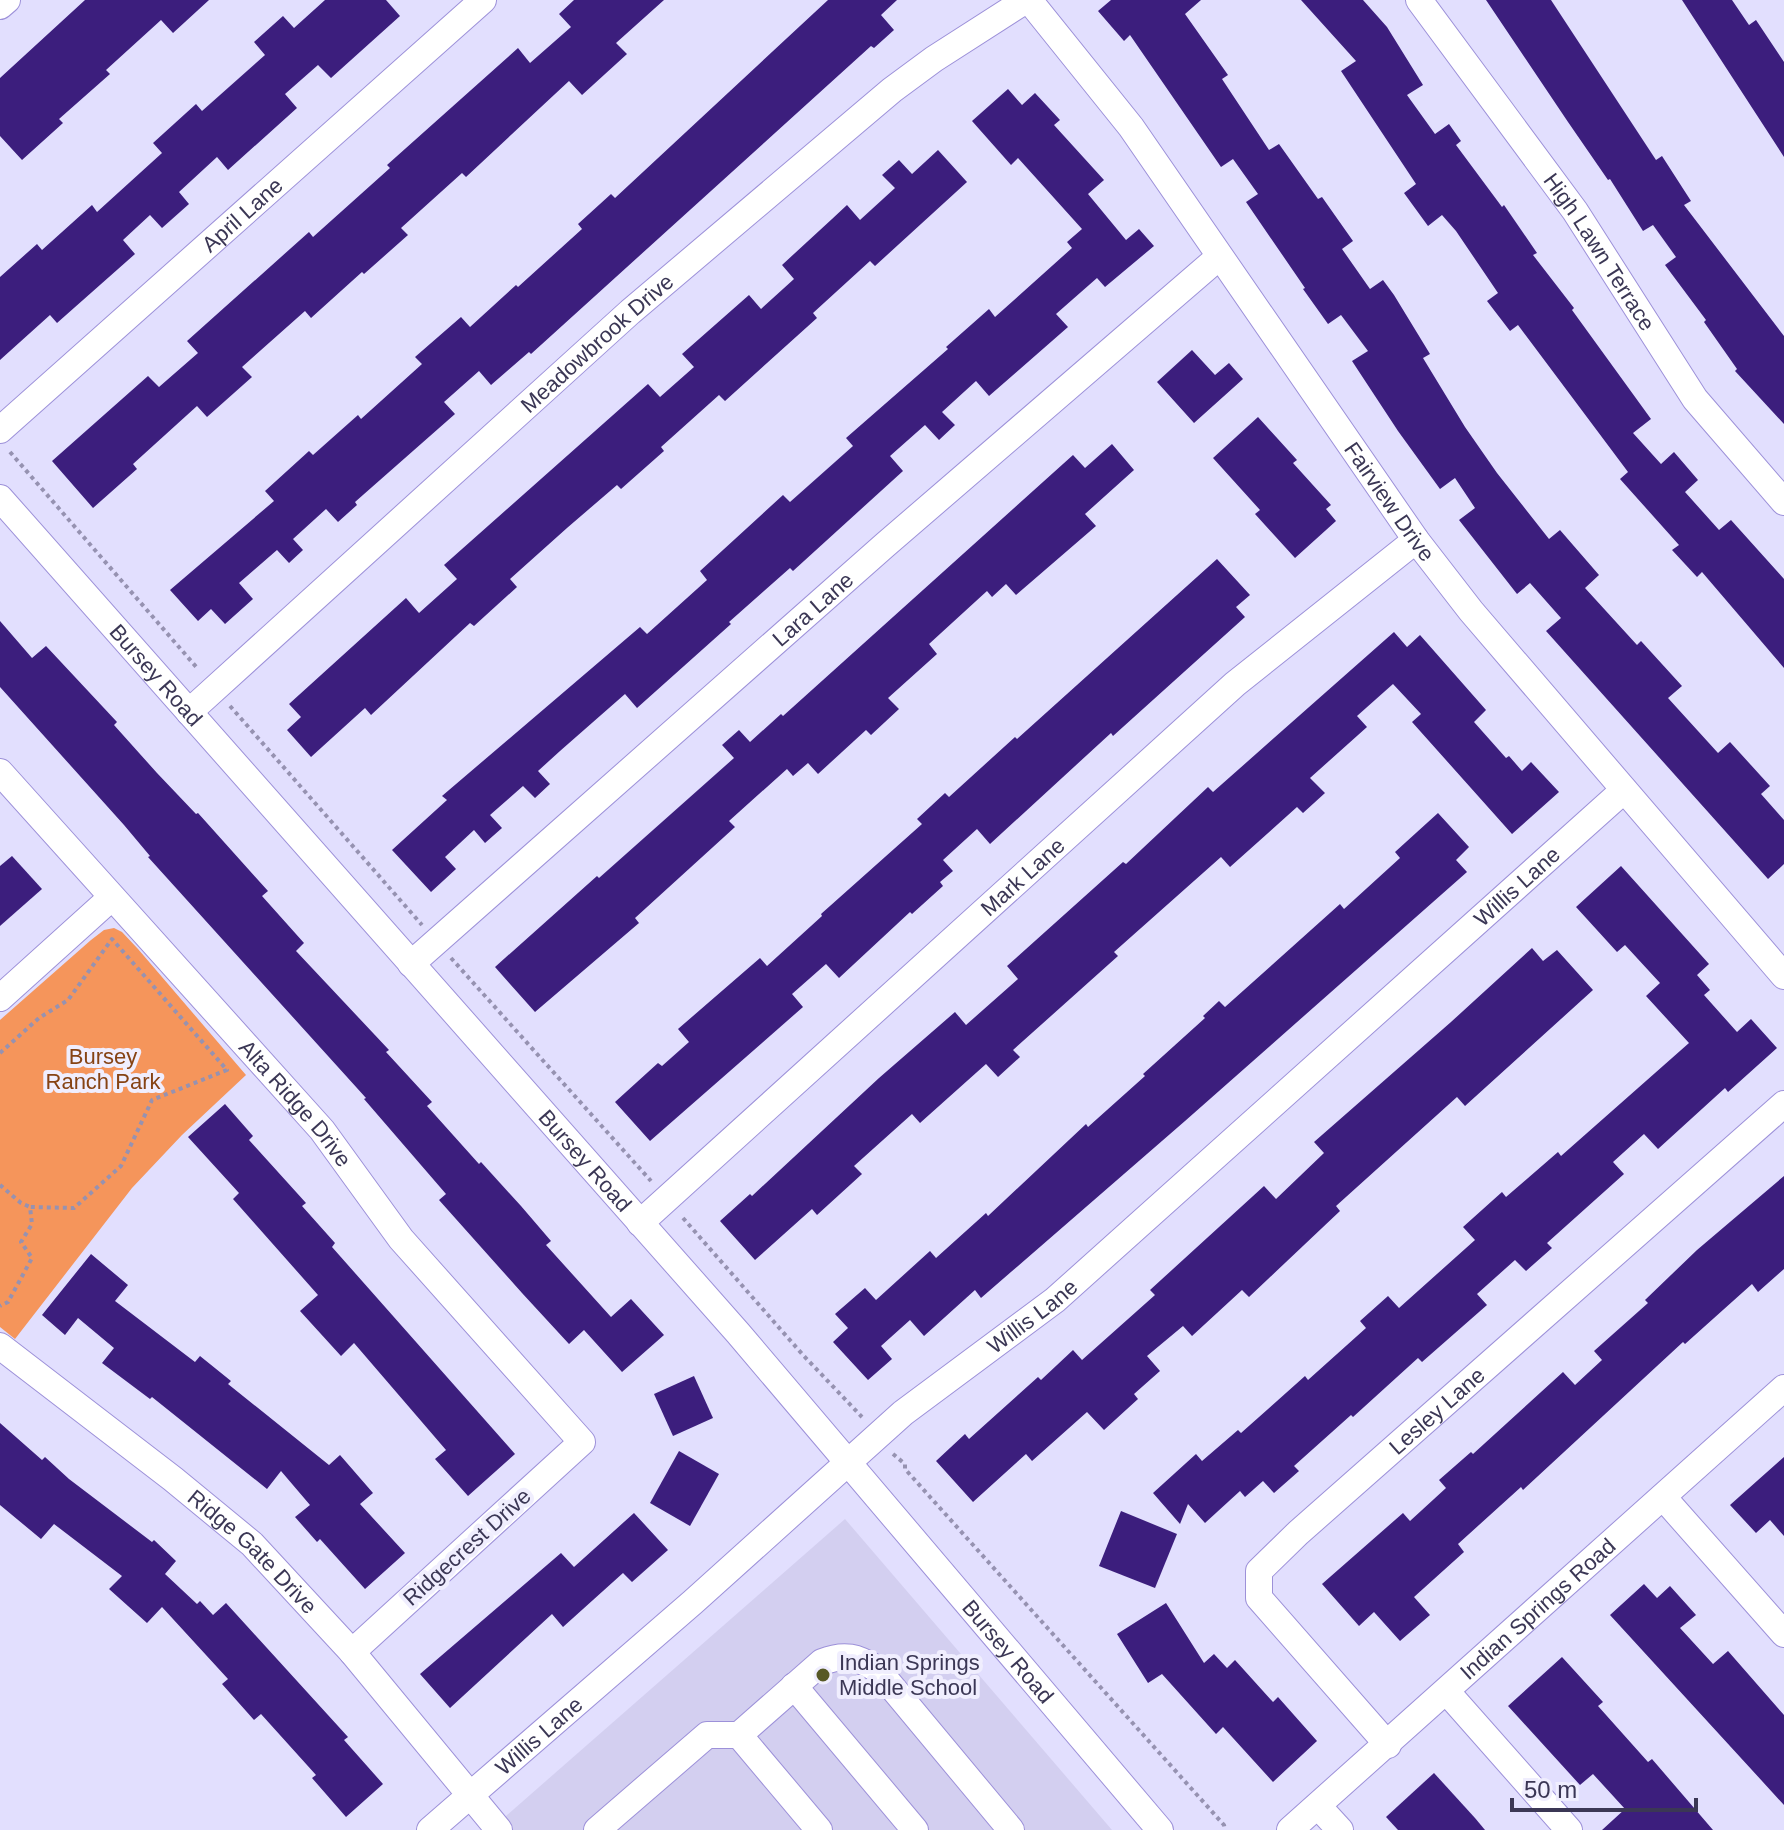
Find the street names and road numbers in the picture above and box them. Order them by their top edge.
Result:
street label: High Lawn Terrace [1539,168,1660,335]
street label: April Lane [197,172,287,257]
street label: Meadowbrook Drive [515,269,678,418]
street label: Fairview Drive [1340,437,1440,566]
street label: Lara Lane [767,567,858,651]
street label: Bursey Road [105,619,208,731]
street label: Mark Lane [975,832,1069,921]
street label: Willis Lane [1469,841,1565,931]
street label: Alta Ridge Drive [234,1035,357,1171]
street label: Bursey Road [534,1104,637,1216]
street label: Willis Lane [982,1274,1082,1358]
street label: Lesley Lane [1384,1362,1489,1459]
street label: Ridgecrest Drive [398,1483,536,1611]
street label: Ridge Gate Drive [183,1484,322,1618]
street label: Indian Springs Road [1455,1533,1620,1684]
street label: Bursey Road [958,1595,1059,1708]
street label: Willis Lane [490,1691,587,1780]

